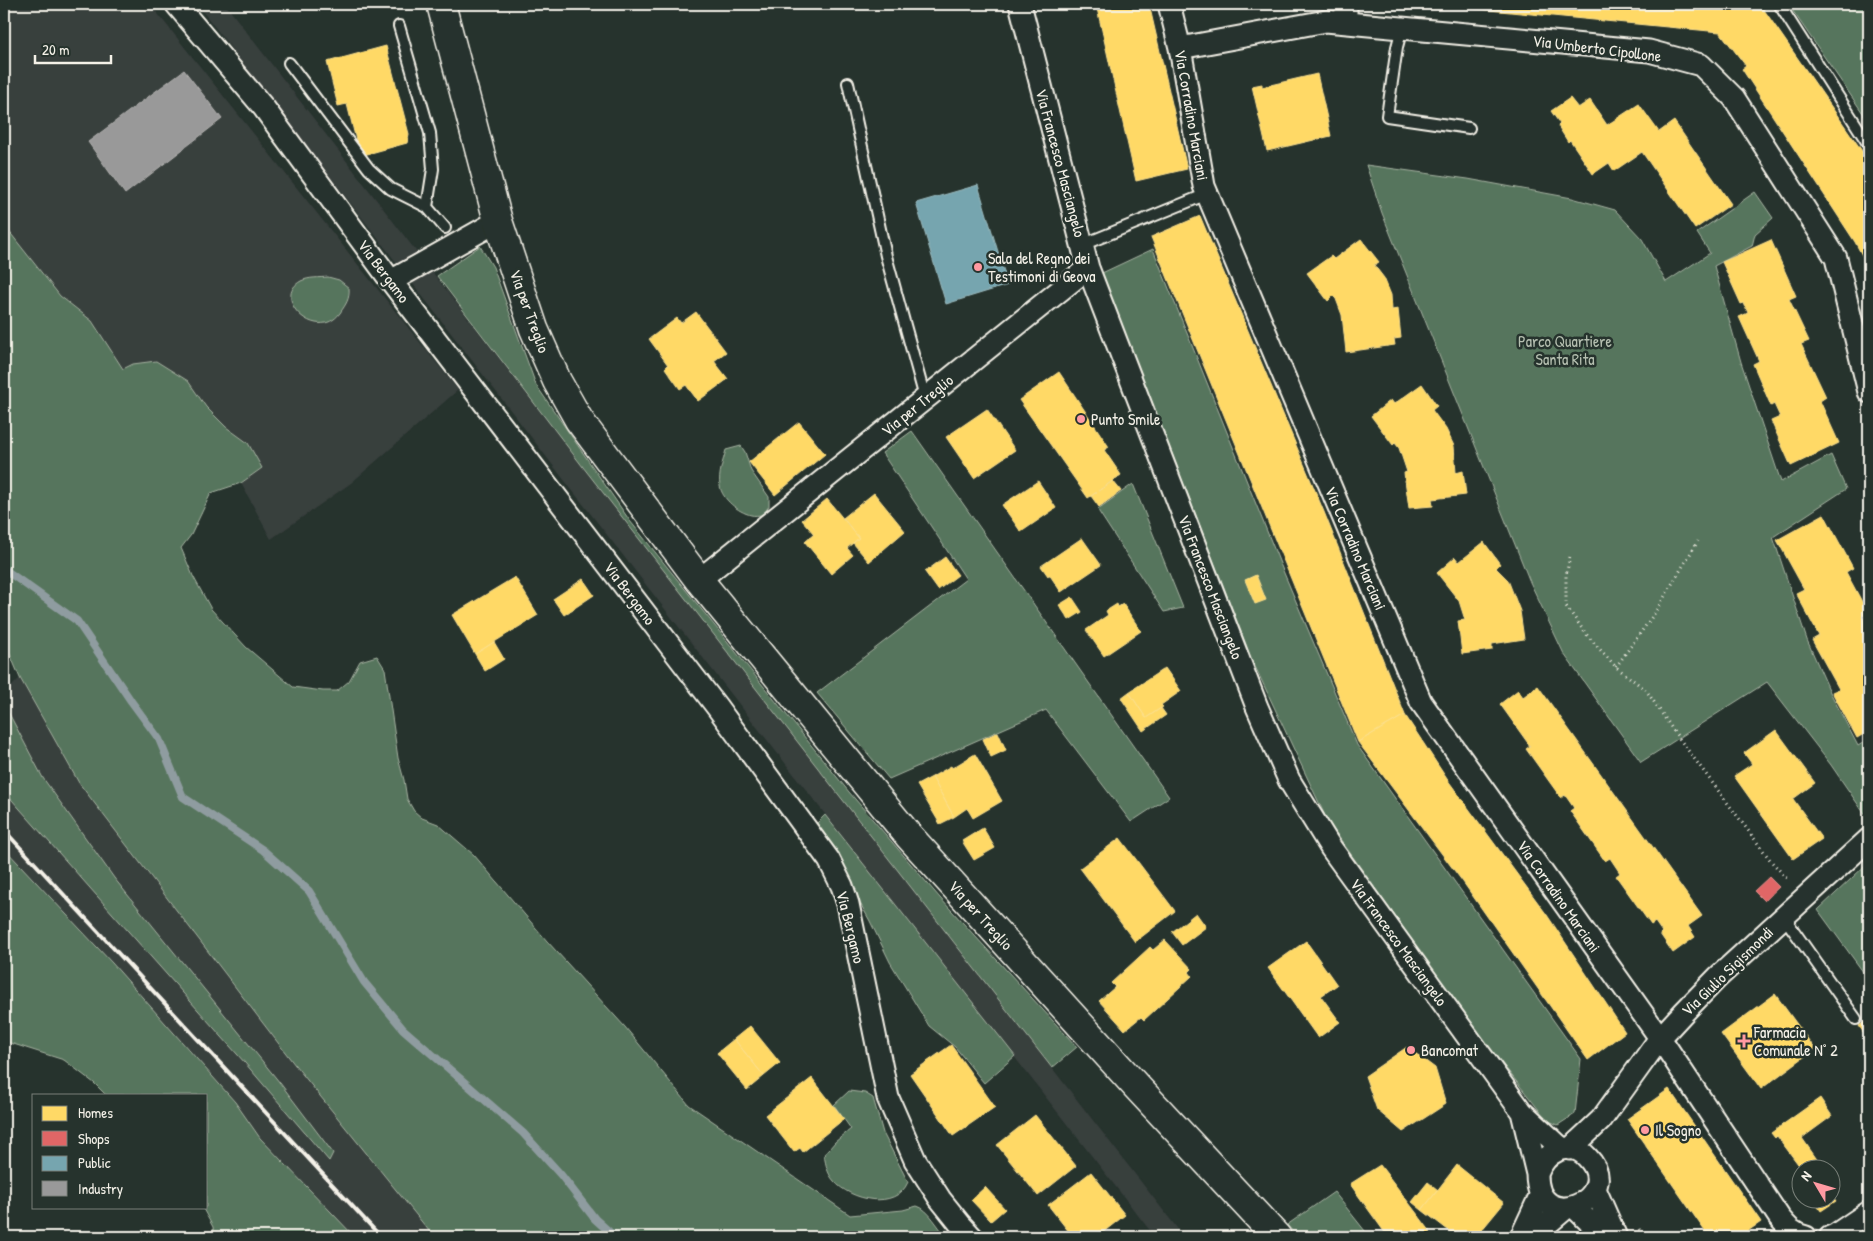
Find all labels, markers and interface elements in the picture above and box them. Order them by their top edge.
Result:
street label: Via Umberto Cipollone [1531,29,1663,67]
scale bar [35,32,111,64]
text: 20 m [42,39,69,60]
street label: Via Corradino Marciani [1170,48,1214,182]
street label: Via Francesco Masciangelo [1031,86,1092,240]
street label: Via Bergamo [353,235,415,308]
place label: Sala del Regno dei Testimoni di Geova [988,247,1096,287]
marker: Sala del Regno dei Testimoni di Geova [972,261,984,273]
street label: Via per Treglio [505,266,555,356]
park label: Parco Quartiere Santa Rita [1518,330,1613,370]
street label: Via per Treglio [876,369,958,441]
place label: Punto Smile [1091,408,1161,430]
marker: Punto Smile [1075,413,1087,425]
street label: Via Corradino Marciani [1320,483,1392,613]
street label: Via Francesco Masciangelo [1173,512,1249,663]
street label: Via Bergamo [599,557,661,630]
street label: Via Corradino Marciani [1512,835,1606,957]
street label: Via Francesco Masciangelo [1345,874,1453,1011]
street label: Via per Treglio [944,875,1019,955]
street label: Via Bergamo [831,888,871,966]
street label: Via Giulio Sigismondi [1676,921,1778,1021]
place label: Farmacia Comunale N° 2 [1753,1021,1838,1061]
marker: Farmacia Comunale N° 2 [1738,1035,1750,1047]
place label: Bancomat [1421,1039,1478,1061]
marker: Bancomat [1405,1044,1417,1056]
legend [32,1094,208,1208]
text: Homes [78,1102,113,1123]
place label: Il Sogno [1655,1119,1702,1141]
marker: Il Sogno [1639,1124,1651,1136]
text: Shops [78,1128,110,1149]
text: Public [78,1152,111,1173]
north arrow [1790,1158,1840,1208]
text: N [1796,1166,1815,1184]
text: Industry [78,1178,123,1199]

